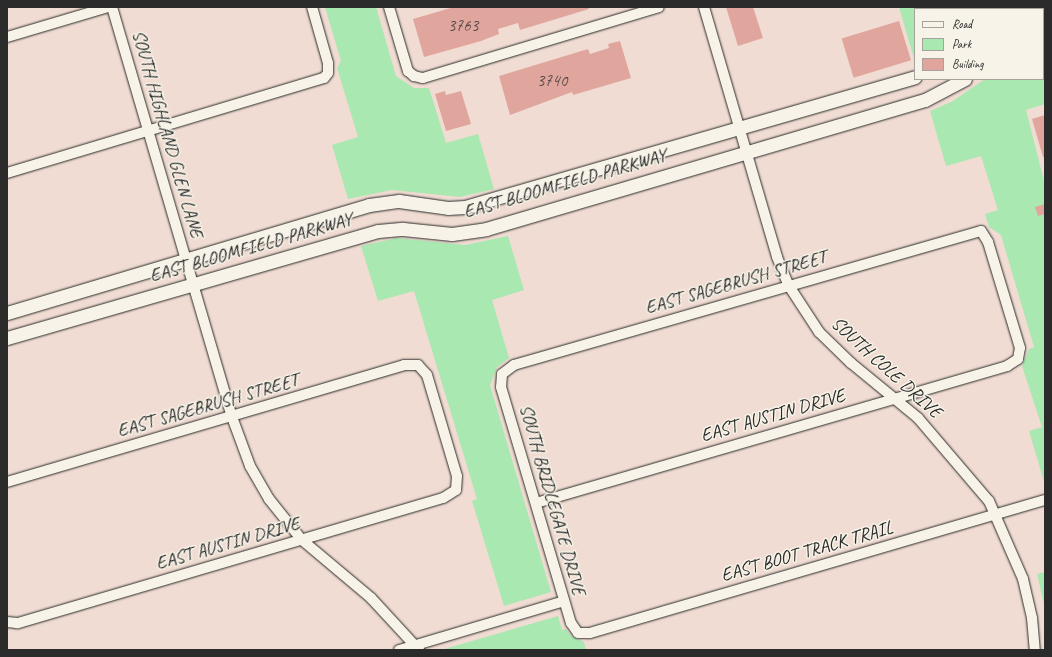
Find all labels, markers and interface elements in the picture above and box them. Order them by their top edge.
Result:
legend [914,8,1044,80]
house number: 3763 [448,16,478,36]
text: Road [952,16,972,32]
street label: SOUTH HIGHLAND GLEN LANE [126,27,208,241]
text: Park [952,36,971,52]
text: Building [952,56,984,72]
house number: 3740 [537,71,567,91]
street label: EAST BLOOMFIELD PARKWAY [461,144,669,224]
street label: EAST BLOOMFIELD PARKWAY [147,208,355,288]
street label: EAST SAGEBRUSH STREET [642,246,830,320]
street label: SOUTH COLE DRIVE [826,313,946,423]
street label: EAST SAGEBRUSH STREET [114,369,302,443]
street label: EAST AUSTIN DRIVE [698,385,848,447]
street label: SOUTH BRIDLEGATE DRIVE [514,402,590,598]
street label: EAST AUSTIN DRIVE [153,513,303,575]
street label: EAST BOOT TRACK TRAIL [718,516,896,588]

